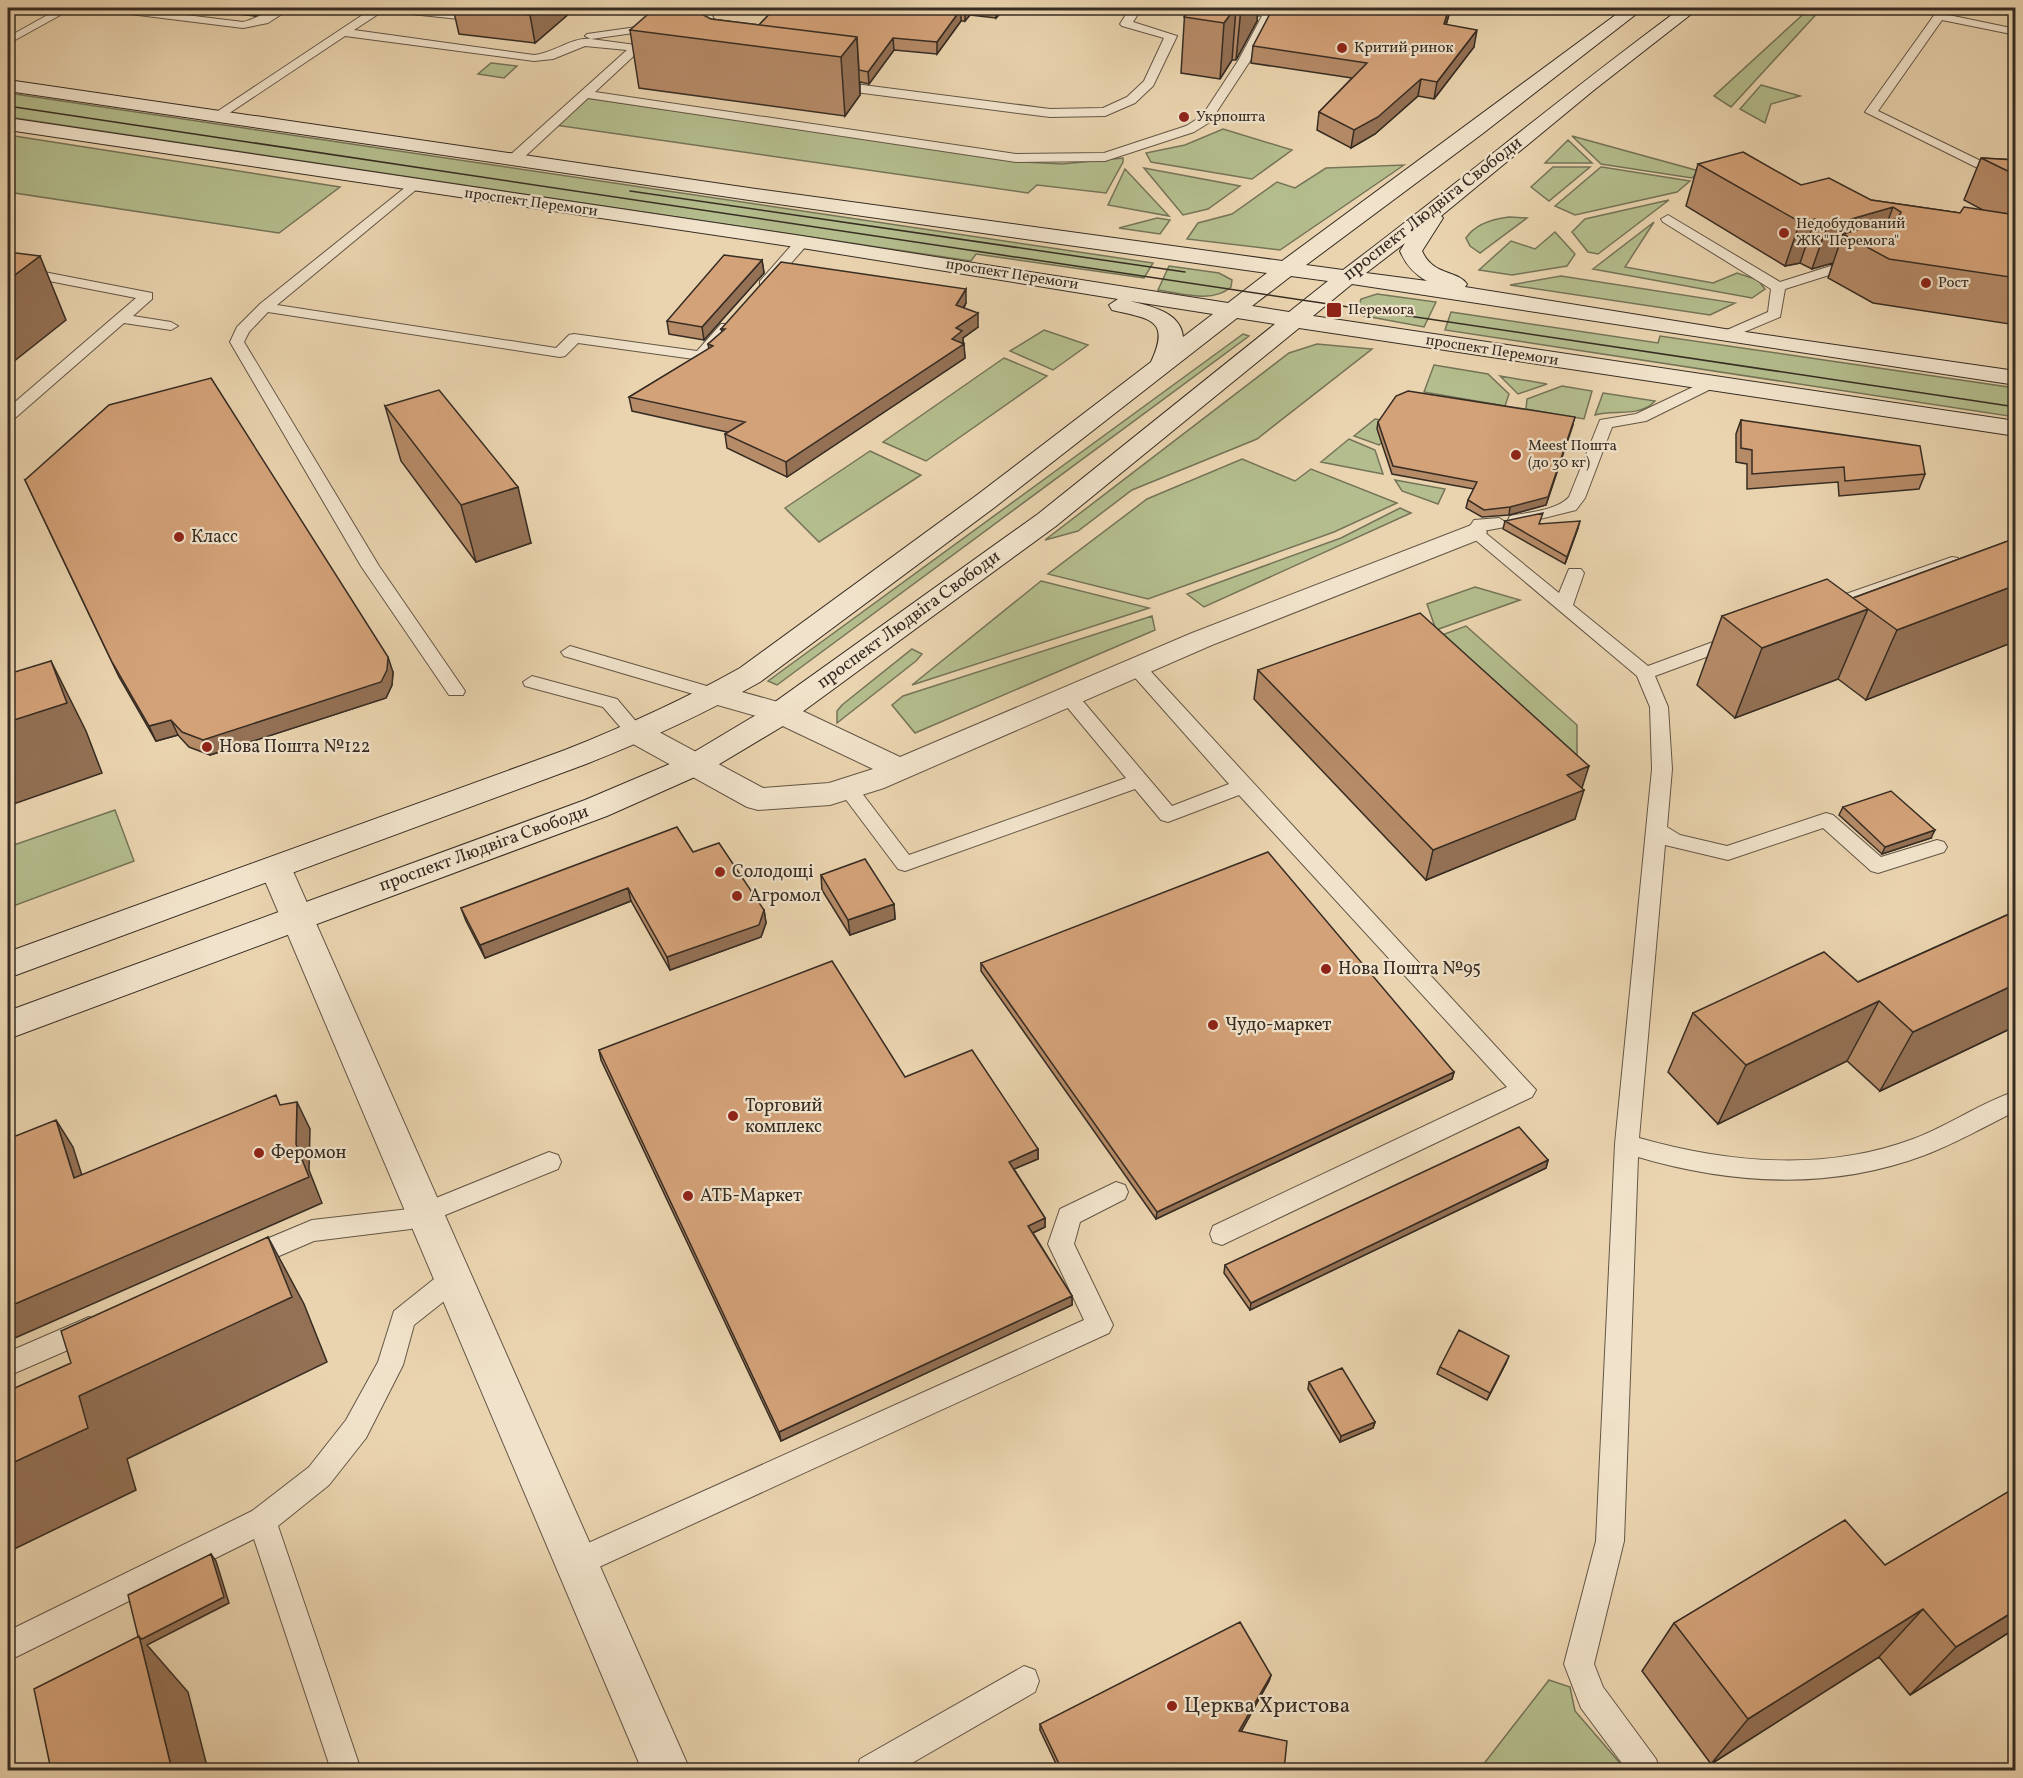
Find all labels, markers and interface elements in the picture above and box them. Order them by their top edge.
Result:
place label: Критий ринок [1354,38,1453,59]
marker: Критий ринок [1335,41,1349,55]
place label: Укрпошта [1196,107,1265,128]
marker: Укрпошта [1177,110,1191,124]
street label: проспект Людвіга Свободи [1338,131,1528,287]
street label: проспект Перемоги [463,183,599,223]
place label: Недобудований ЖК "Перемога" [1796,214,1905,252]
marker: Недобудований ЖК "Перемога" [1777,226,1791,240]
street label: проспект Перемоги [944,254,1080,296]
place label: Рост [1938,273,1969,294]
marker: Рост [1919,276,1933,290]
place label: Перемога [1348,300,1414,321]
marker: Перемога [1325,301,1343,319]
street label: проспект Перемоги [1424,330,1560,372]
place label: Meest Пошта (до 30 кг) [1528,436,1617,474]
marker: Meest Пошта (до 30 кг) [1509,448,1523,462]
place label: Класс [191,525,238,550]
marker: Класс [172,530,186,544]
street label: проспект Людвіга Свободи [812,545,1006,695]
place label: Нова Пошта №122 [219,735,371,760]
marker: Нова Пошта №122 [200,740,214,754]
street label: проспект Людвіга Свободи [376,799,592,899]
place label: Солодощі [732,860,814,885]
marker: Солодощі [713,865,727,879]
place label: Агромол [749,884,821,909]
marker: Агромол [730,889,744,903]
place label: Нова Пошта №95 [1338,957,1481,982]
marker: Нова Пошта №95 [1319,962,1333,976]
place label: Чудо-маркет [1225,1013,1331,1038]
marker: Чудо-маркет [1206,1018,1220,1032]
place label: Торговий комплекс [745,1094,823,1140]
marker: Торговий комплекс [726,1109,740,1123]
place label: Феромон [271,1141,347,1166]
marker: Феромон [252,1146,266,1160]
place label: АТБ-Маркет [700,1184,802,1209]
marker: АТБ-Маркет [681,1189,695,1203]
place label: Церква Христова [1184,1692,1350,1721]
marker: Церква Христова [1165,1699,1179,1713]

